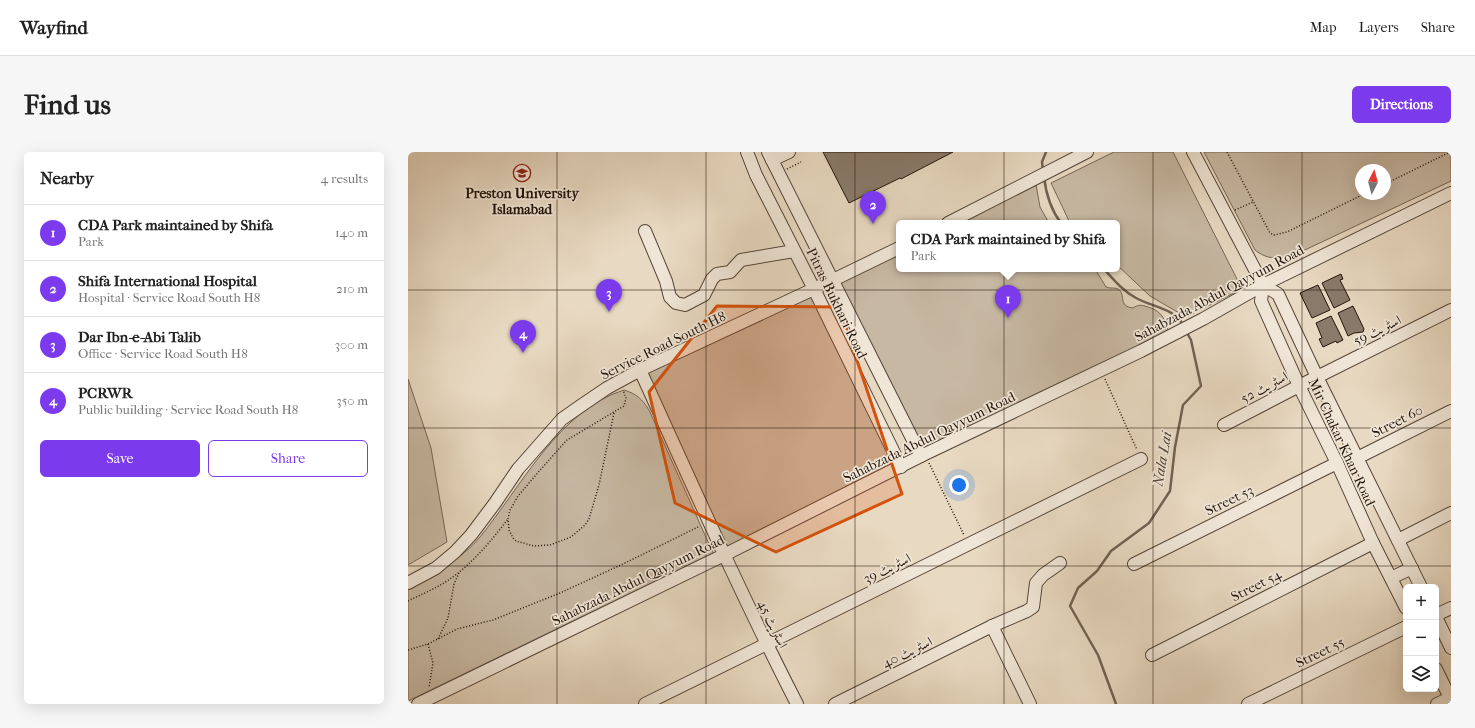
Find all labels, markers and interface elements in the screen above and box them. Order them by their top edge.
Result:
text: Wayfind [20,17,88,39]
text: Map [1310,19,1337,36]
text: Layers [1359,19,1399,36]
text: Share [1421,19,1455,36]
button: Directions [1352,86,1451,123]
text: Find us [24,88,111,121]
school or university icon: Preston University Islamabad [512,163,532,183]
north arrow [1355,164,1391,200]
text: Nearby [40,168,94,188]
text: 4 results [321,171,368,186]
place label: Preston University Islamabad [465,185,580,218]
pin: 2 [860,191,886,224]
text: CDA Park maintained by Shifa [78,216,273,234]
popup [896,220,1120,272]
text: 1 [51,225,55,240]
text: 140 m [335,225,368,240]
text: CDA Park maintained by Shifa [911,230,1105,248]
text: Park [78,234,104,249]
street label: Sahabzada Abdul Qayyum Road [1132,241,1307,345]
street label: Pitras Bukhari Road [802,245,871,362]
text: Park [911,248,936,263]
text: Shifa International Hospital [78,272,257,290]
pin: 3 [596,279,622,312]
text: 2 [50,281,56,296]
text: 210 m [336,281,368,296]
pin: 1 [995,285,1021,318]
text: Hospital · Service Road South H8 [78,290,260,305]
street label: Service Road South H8 [598,308,729,383]
street label: اسٹریٹ 59 [1350,312,1404,349]
pin: 4 [510,320,536,353]
text: Dar Ibn-e-Abi Talib [78,328,201,346]
text: 3 [50,337,56,352]
text: 300 m [335,337,368,352]
text: Office · Service Road South H8 [78,346,248,361]
street label: اسٹریٹ 52 [1238,368,1291,407]
street label: Mir Chakar Khan Road [1304,376,1379,509]
text: PCRWR [78,384,133,402]
street label: Sahabzada Abdul Qayyum Road [840,388,1018,487]
text: 4 [49,393,57,408]
text: 350 m [336,393,368,408]
street label: Street 60 [1369,401,1426,442]
text: Public building · Service Road South H8 [78,402,298,417]
water label: Nala Lai [1148,429,1176,489]
button: Save [40,440,200,477]
button: Share [208,440,368,477]
your location [949,475,969,495]
street label: Street 53 [1202,481,1256,519]
street label: Sahabzada Abdul Qayyum Road [549,531,727,630]
street label: اسٹریٹ 39 [861,550,914,587]
street label: Street 54 [1228,565,1285,605]
map controls [1403,584,1439,692]
button: + [1403,584,1439,620]
street label: اسٹریٹ 45 [754,597,792,651]
button: − [1403,620,1439,656]
street label: اسٹریٹ 40 [879,633,935,672]
street label: Street 55 [1293,633,1347,671]
button: layers [1403,656,1439,692]

